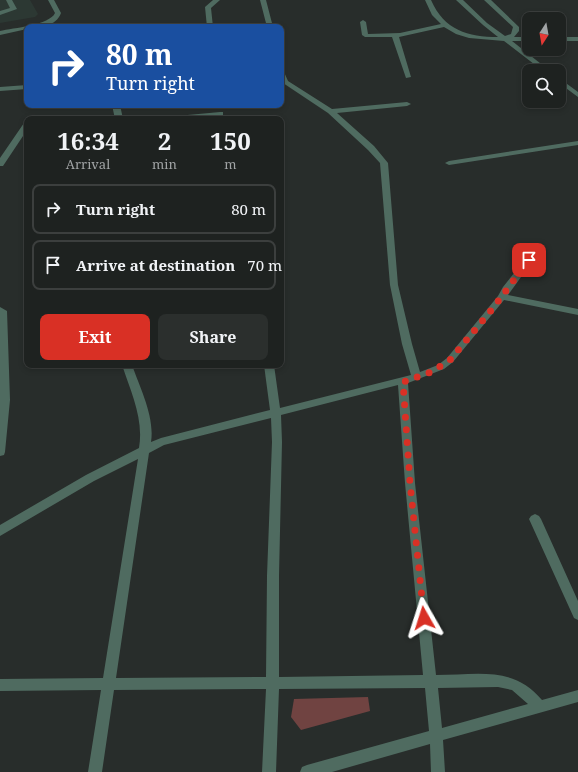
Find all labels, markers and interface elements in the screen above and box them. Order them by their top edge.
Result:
north arrow [522,12,566,56]
map controls [522,12,566,108]
text: 80 m [106,35,173,73]
icon: right [40,40,92,92]
button: search [522,64,566,108]
text: Turn right [106,71,195,95]
text: 16:34 [57,124,119,157]
text: 2 [158,124,171,157]
text: 150 [210,124,251,157]
text: Arrival [66,155,110,173]
text: min [152,155,177,173]
text: m [224,155,237,173]
icon: right [42,198,64,220]
text: Turn right [76,199,155,219]
text: 80 m [231,199,266,219]
pin [512,243,546,277]
icon: arrive [518,249,540,271]
icon: arrive [42,254,64,276]
text: Arrive at destination [76,255,235,275]
text: 70 m [247,255,282,275]
button: Exit [40,314,150,360]
button: Share [158,314,268,360]
position arrow [403,597,445,639]

